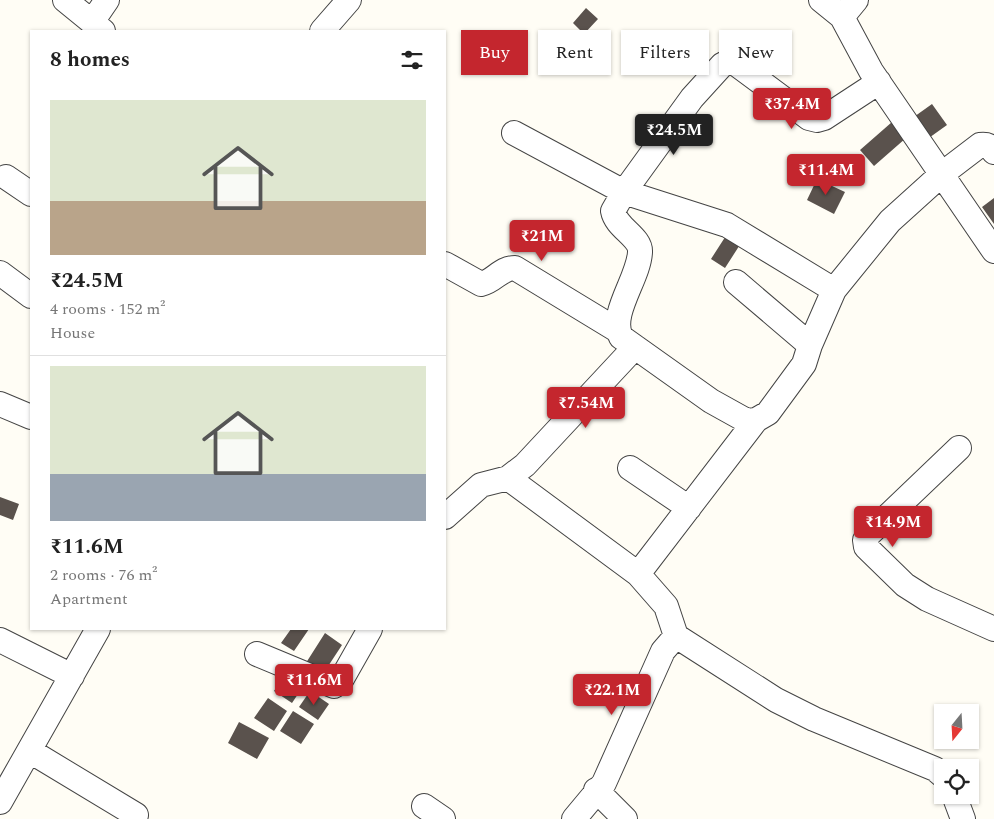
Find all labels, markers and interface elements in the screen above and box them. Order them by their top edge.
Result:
chip: Buy [461,30,528,75]
chip: Rent [538,30,611,75]
chip: Filters [621,30,709,75]
chip: New [719,30,792,75]
text: 8 homes [50,44,130,76]
icon: filters [398,46,426,74]
pin: ₹37.4M [751,88,833,130]
text: ₹37.4M [764,92,820,116]
pin: ₹24.5M [633,114,715,156]
text: ₹24.5M [646,118,702,142]
icon: home [193,133,283,223]
pin: ₹11.4M [785,154,867,196]
text: ₹11.4M [798,158,854,182]
pin: ₹21M [512,220,572,262]
text: ₹21M [521,224,563,248]
text: ₹24.5M [50,265,124,297]
text: 4 rooms · 152 m² [50,297,165,321]
text: House [50,321,95,345]
pin: ₹7.54M [545,386,627,429]
text: ₹7.54M [558,391,614,415]
icon: home [193,398,283,488]
pin: ₹14.9M [852,506,934,548]
text: ₹14.9M [865,510,921,534]
text: ₹11.6M [50,531,124,563]
text: 2 rooms · 76 m² [50,563,157,587]
text: Apartment [50,587,128,611]
pin: ₹11.6M [273,664,355,706]
text: ₹11.6M [286,668,342,692]
pin: ₹22.1M [571,674,653,716]
text: ₹22.1M [584,678,640,702]
north arrow [934,704,979,749]
map controls [934,704,979,804]
button: locate [934,759,979,804]

